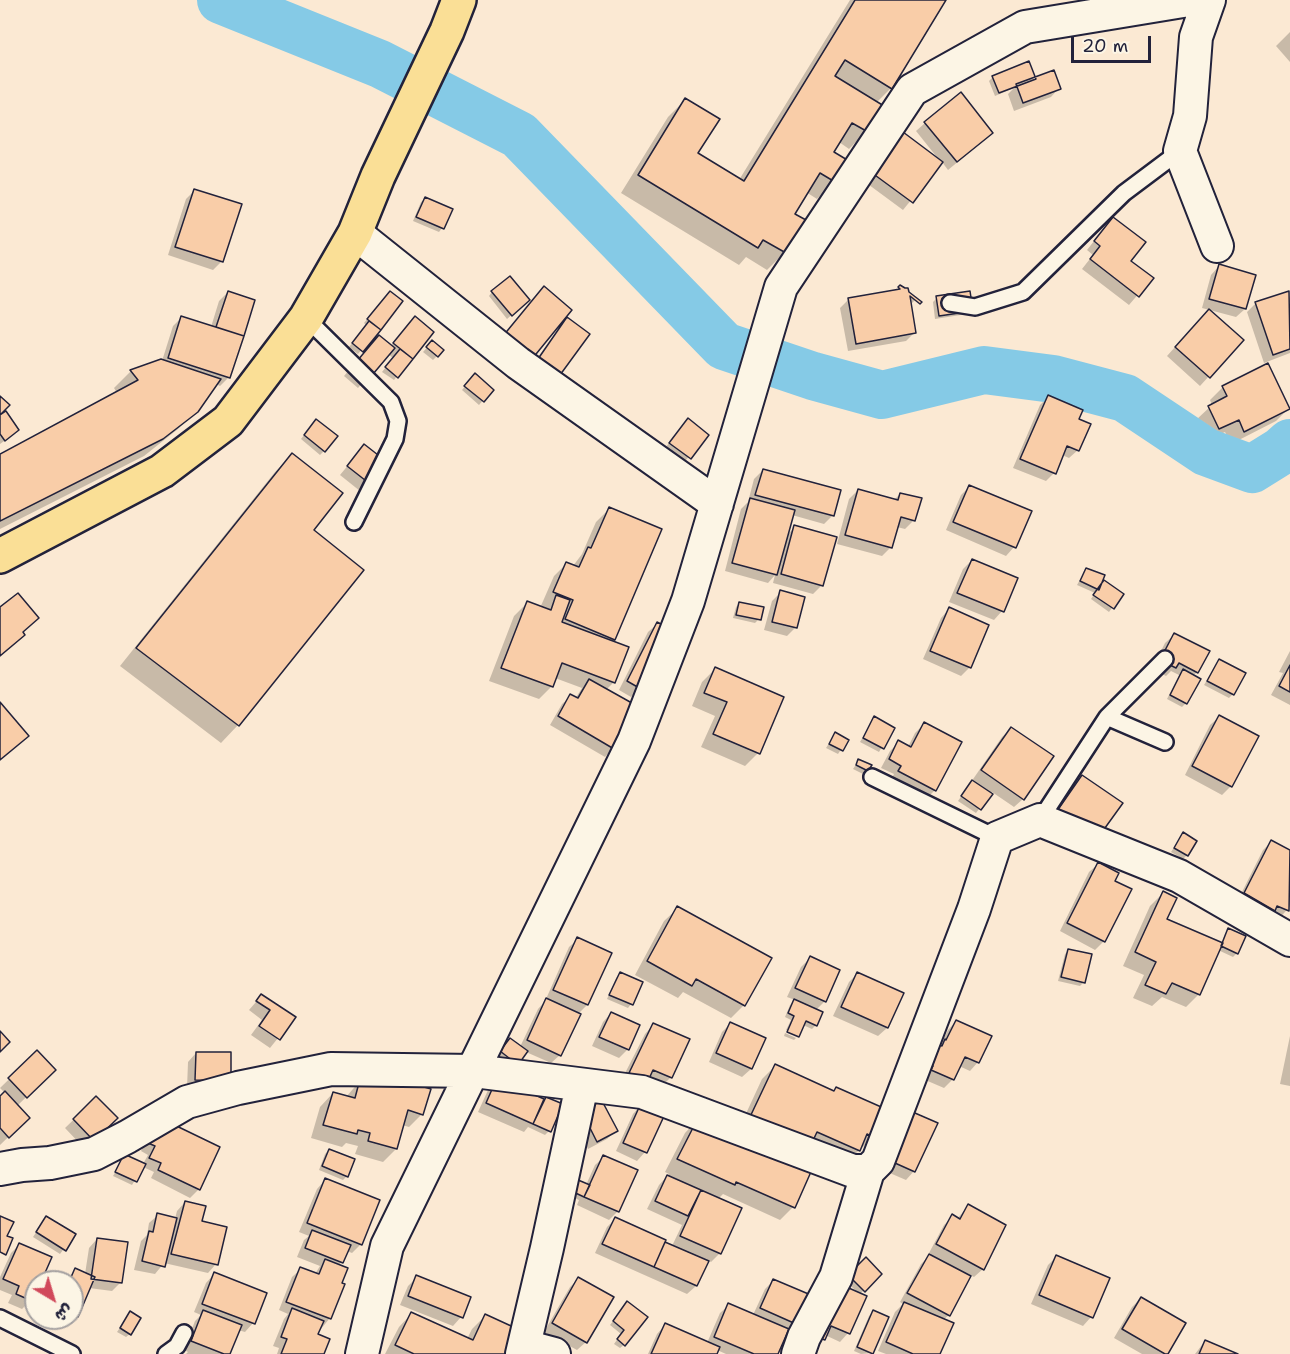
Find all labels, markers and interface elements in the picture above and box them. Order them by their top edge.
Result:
scale bar [1074,24,1154,62]
text: 20 m [1082,34,1128,58]
north arrow [24,1270,84,1330]
text: ش [51,1299,78,1327]

